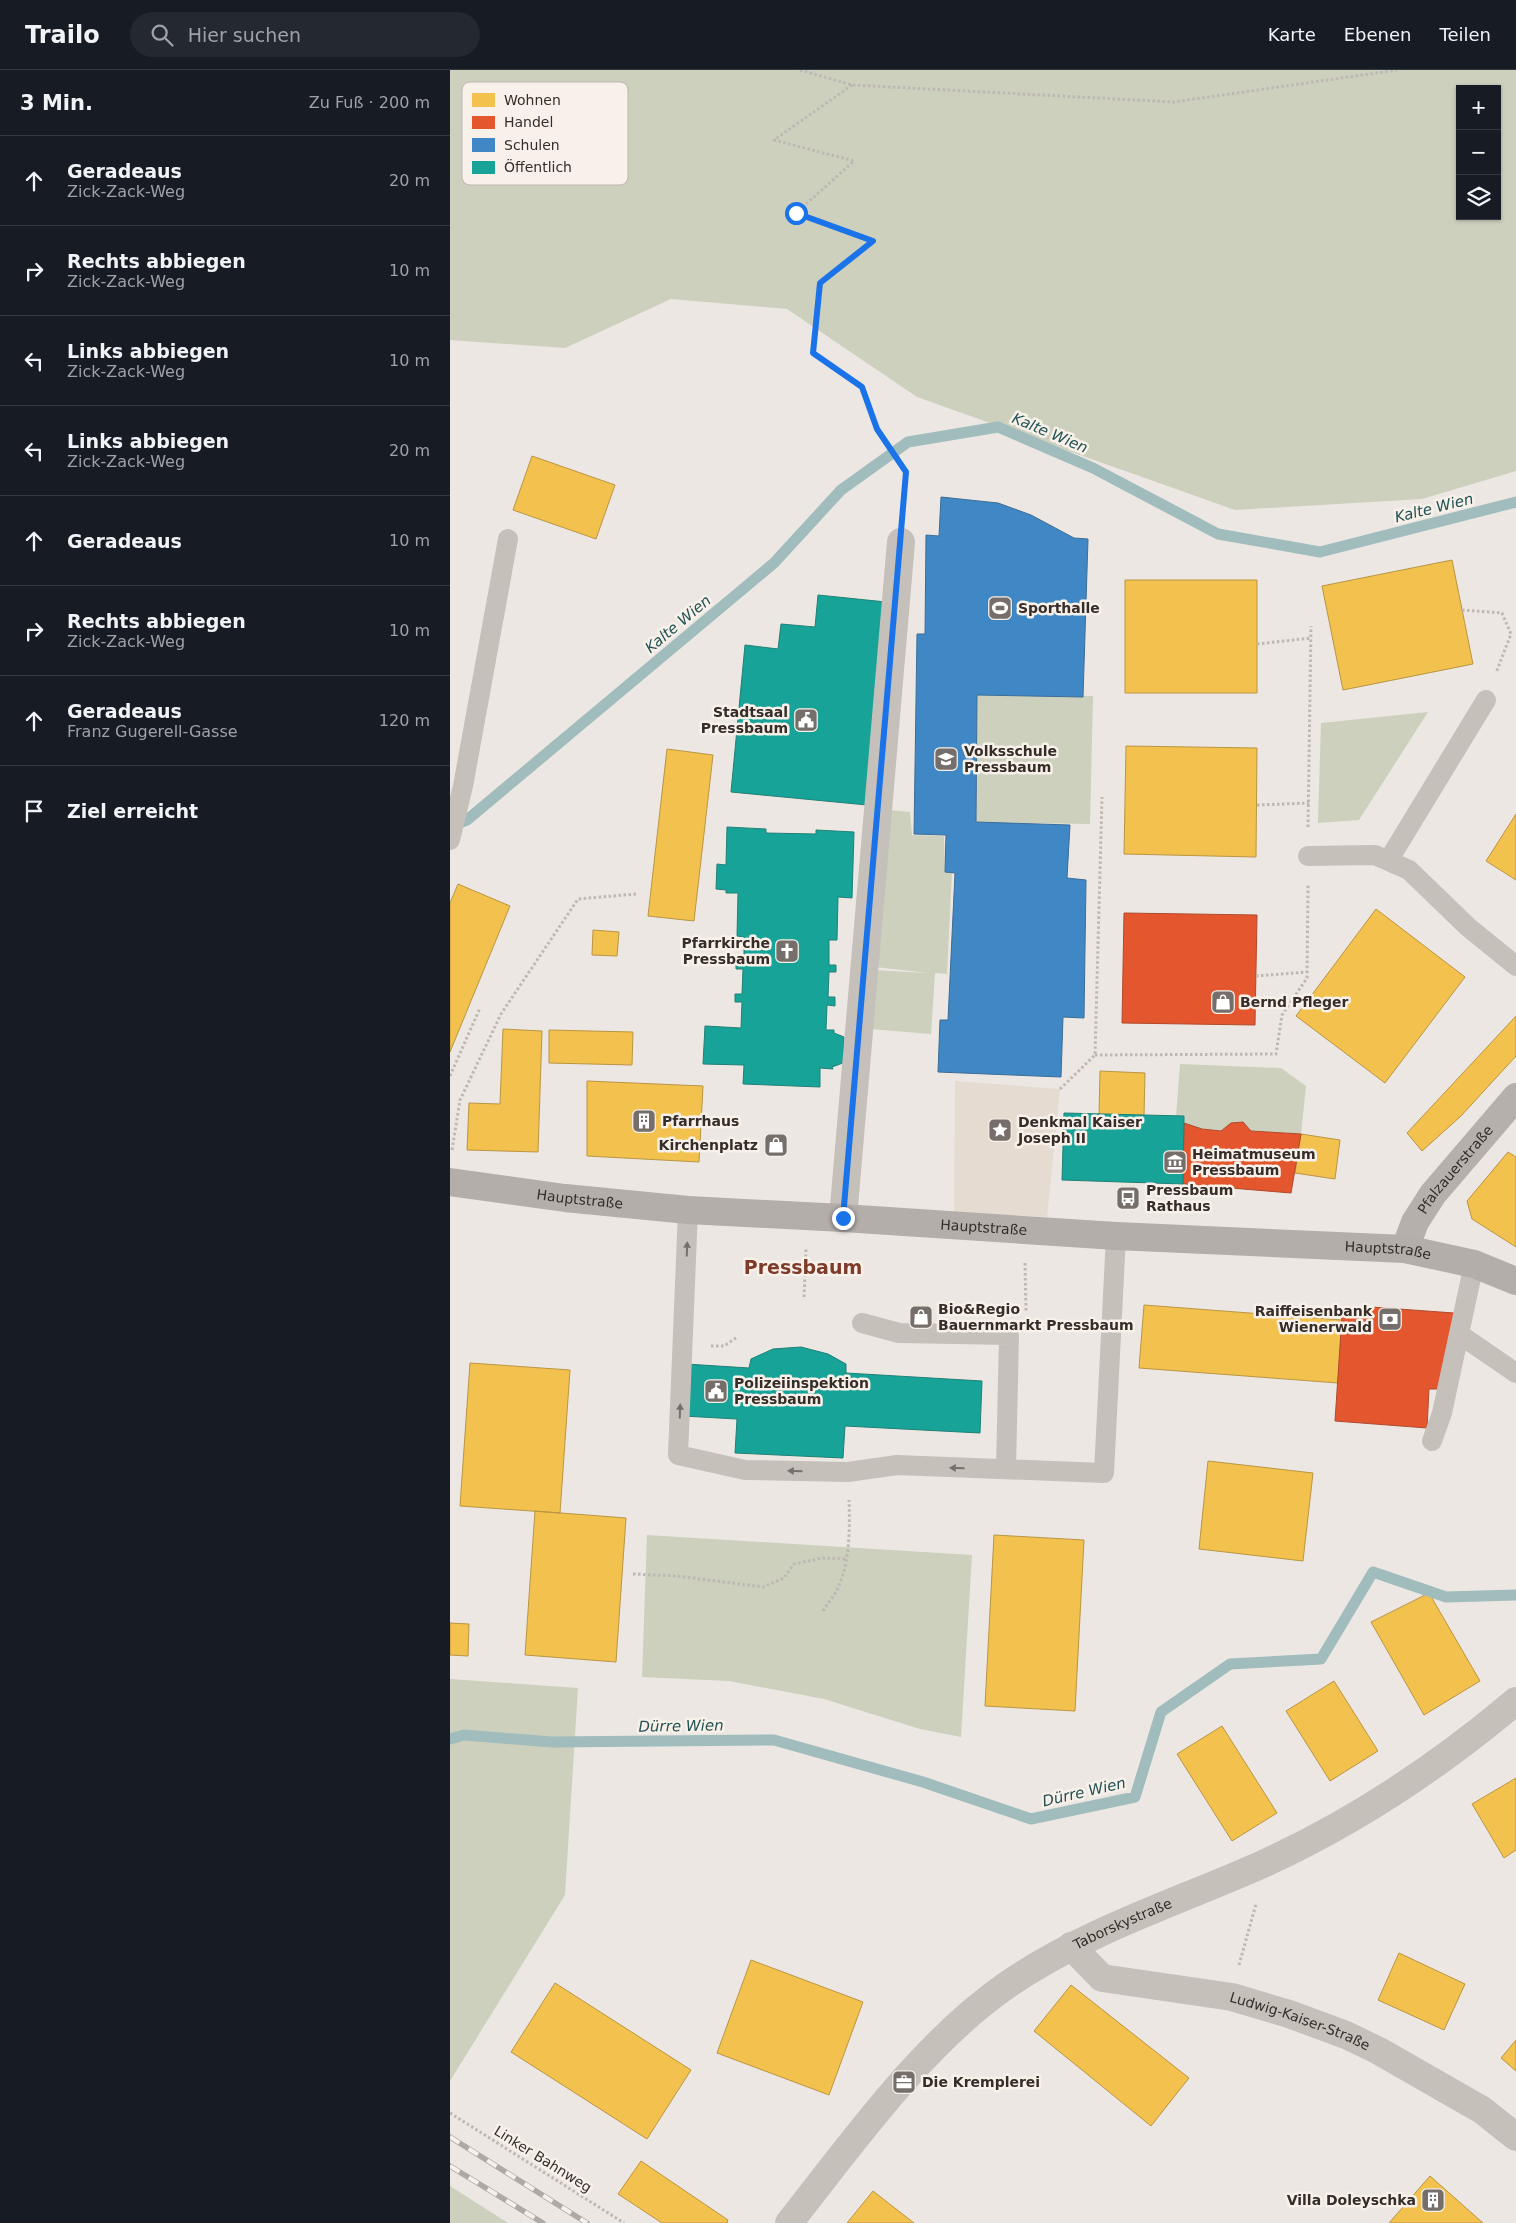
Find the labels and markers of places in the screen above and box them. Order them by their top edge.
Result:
sports icon: Sporthalle [987,595,1013,621]
place label: Sporthalle [1018,600,1100,616]
place label: Stadtsaal Pressbaum [701,704,788,736]
public building icon: Stadtsaal Pressbaum [793,707,819,733]
place label: Volksschule Pressbaum [964,743,1057,775]
school or university icon: Volksschule Pressbaum [933,746,959,772]
place label: Pfarrkirche Pressbaum [682,935,770,967]
church icon: Pfarrkirche Pressbaum [774,938,800,964]
shop icon: Bernd Pfleger [1210,989,1236,1015]
place label: Bernd Pfleger [1240,994,1349,1010]
building icon: Pfarrhaus [631,1108,657,1134]
place label: Pfarrhaus [662,1113,739,1129]
place label: Denkmal Kaiser Joseph II [1017,1114,1142,1146]
place icon: Denkmal Kaiser Joseph II [987,1117,1013,1143]
shop icon: Kirchenplatz [763,1132,789,1158]
place label: Kirchenplatz [659,1137,758,1153]
place label: Heimatmuseum Pressbaum [1192,1146,1316,1178]
museum icon: Heimatmuseum Pressbaum [1162,1149,1188,1175]
place label: Pressbaum Rathaus [1146,1182,1233,1214]
bus stop icon: Pressbaum Rathaus [1115,1185,1141,1211]
place label: Bio&Regio Bauernmarkt Pressbaum [938,1301,1134,1333]
place label: Raiffeisenbank Wienerwald [1255,1303,1373,1335]
shop icon: Bio&Regio Bauernmarkt Pressbaum [908,1304,934,1330]
bank icon: Raiffeisenbank Wienerwald [1377,1306,1403,1332]
place label: Polizeiinspektion Pressbaum [734,1375,869,1407]
public building icon: Polizeiinspektion Pressbaum [703,1378,729,1404]
office icon: Die Kremplerei [891,2069,917,2095]
place label: Die Kremplerei [922,2074,1040,2090]
building icon: Villa Doleyschka [1420,2187,1446,2213]
place label: Villa Doleyschka [1287,2192,1416,2208]

